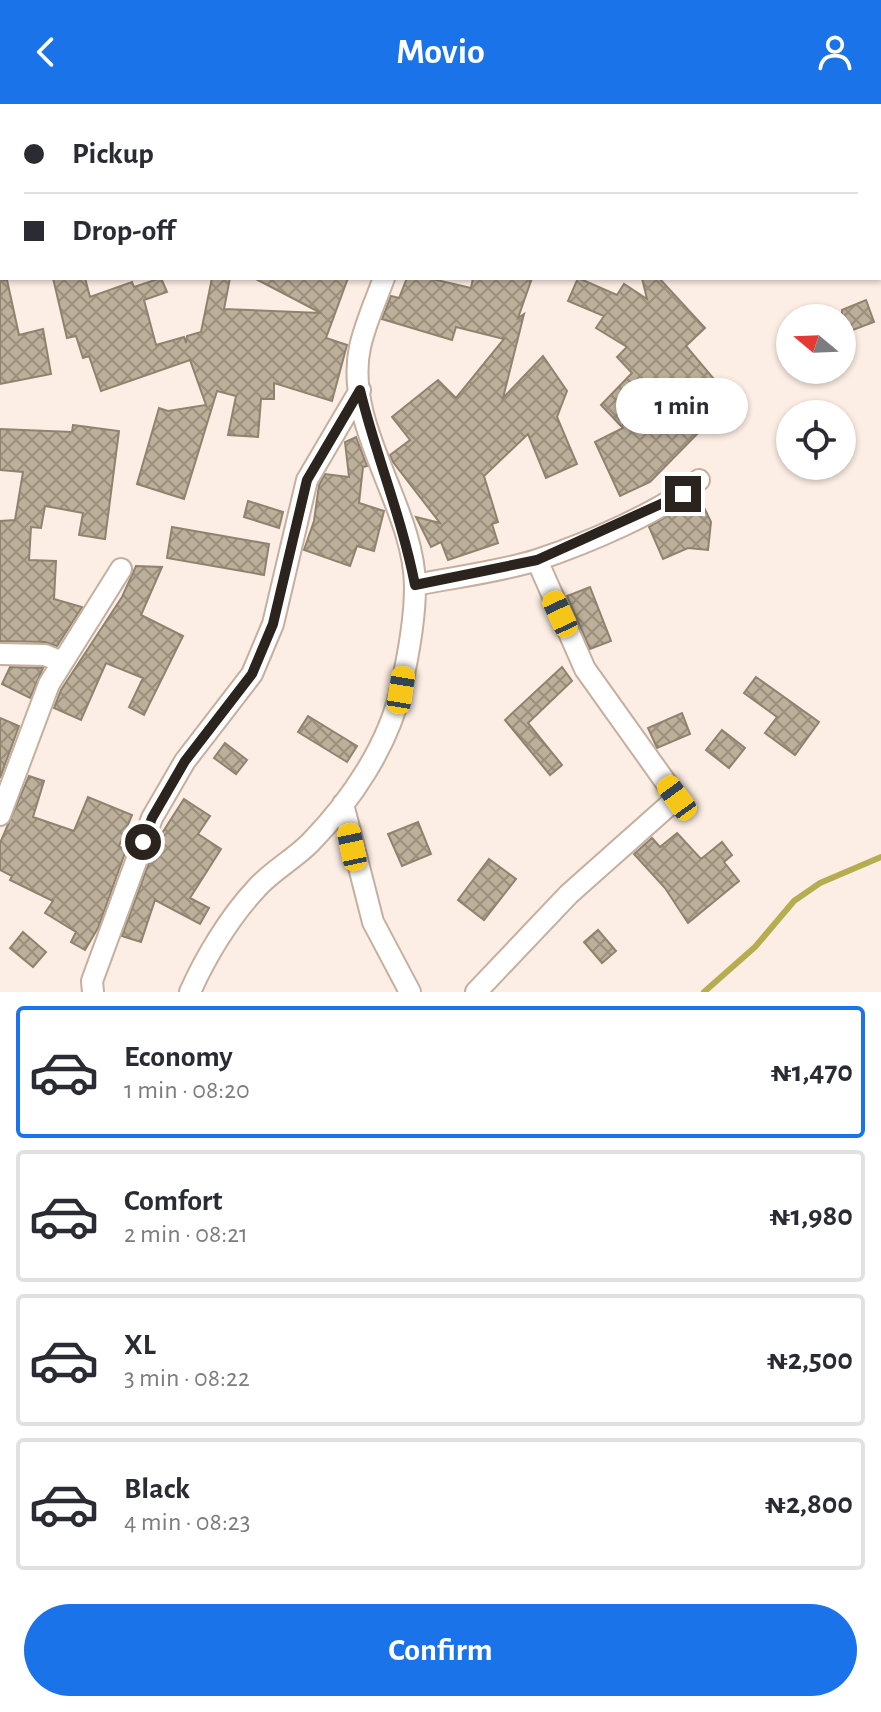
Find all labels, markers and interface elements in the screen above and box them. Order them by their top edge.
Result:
icon: back [24,30,68,74]
icon: person [813,30,857,74]
text: Movio [396,34,485,70]
text: Pickup [72,139,154,169]
text: Drop-off [72,216,175,246]
north arrow [776,304,856,384]
map controls [776,304,856,480]
callout: 1 min [617,378,749,434]
text: 1 min [655,393,709,419]
button: locate [776,400,856,480]
route end [665,476,701,512]
car [539,587,581,641]
car [385,664,417,716]
car [653,772,701,824]
car [335,821,369,873]
route start [125,824,161,860]
icon: car [28,1036,100,1108]
text: Economy [124,1042,233,1072]
text: ₦1,470 [771,1057,853,1087]
text: 1 min · 08:20 [124,1077,250,1103]
icon: car [28,1180,100,1252]
text: Comfort [124,1186,223,1216]
text: ₦1,980 [769,1201,853,1231]
text: 2 min · 08:21 [124,1221,248,1247]
icon: car [28,1324,100,1396]
text: XL [124,1330,156,1360]
text: ₦2,500 [767,1345,853,1375]
text: 3 min · 08:22 [124,1365,250,1391]
icon: car [28,1468,100,1540]
text: Black [124,1474,190,1504]
text: ₦2,800 [765,1489,853,1519]
text: 4 min · 08:23 [124,1509,250,1535]
button: Confirm [24,1604,857,1696]

